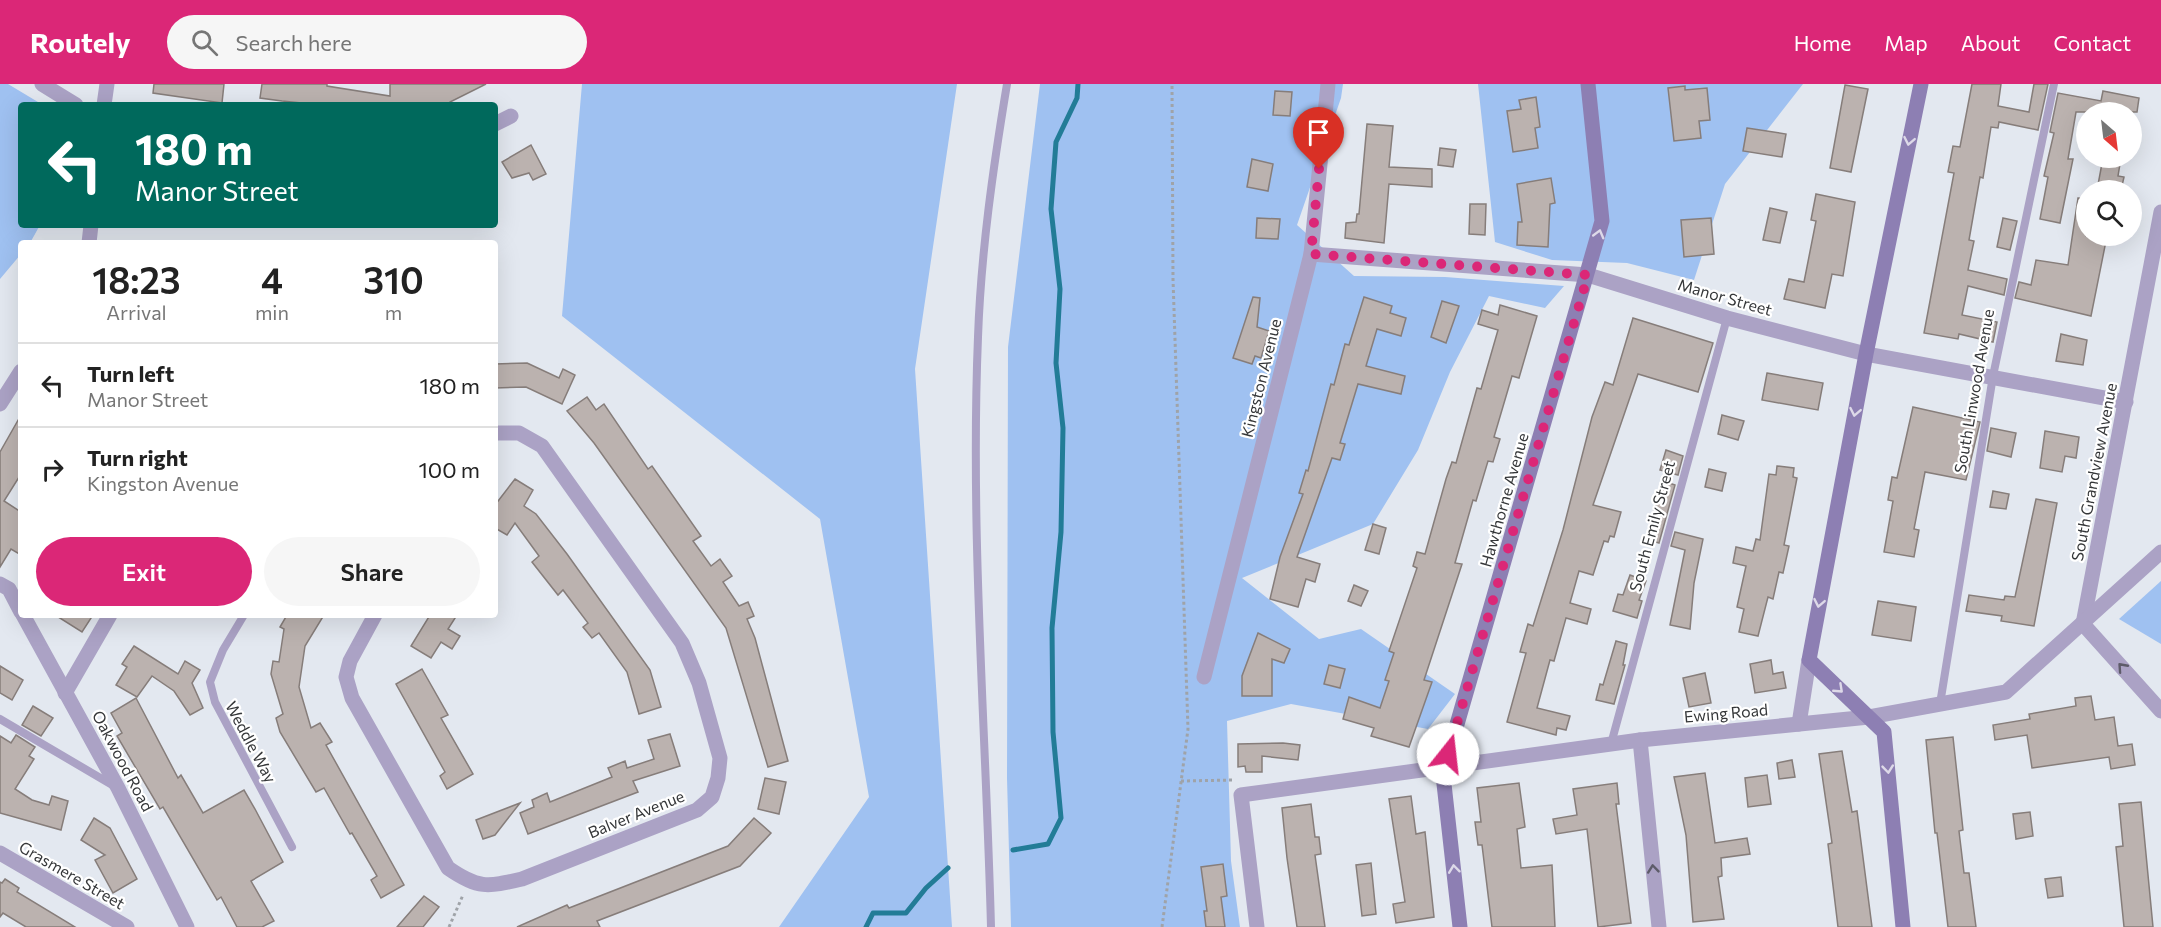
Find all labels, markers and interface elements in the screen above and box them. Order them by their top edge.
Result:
search box [167,15,587,69]
text: Routely [30,25,131,59]
icon: search [188,26,221,59]
text: Search here [236,29,352,56]
text: Home [1794,30,1851,55]
text: Map [1884,30,1928,55]
text: About [1961,30,2020,55]
text: Contact [2053,30,2131,55]
north arrow [2076,102,2142,168]
map controls [2076,102,2142,246]
pin [1293,107,1344,169]
icon: arrive [1302,116,1335,149]
text: 180 m [135,122,253,174]
icon: left [36,126,114,204]
one-way arrow [1903,136,1916,146]
text: Manor Street [135,174,299,207]
button: search [2076,180,2142,246]
one-way arrow [1591,229,1604,239]
text: 18:23 [92,257,181,301]
text: 4 [261,257,283,301]
text: 310 [363,257,424,301]
street label: Manor Street [1676,274,1775,319]
text: Arrival [106,300,167,324]
text: min [255,300,289,324]
text: m [385,300,402,324]
street label: South Linwood Avenue [1950,307,1997,474]
street label: Kingston Avenue [1237,317,1284,439]
text: Turn left [87,360,174,387]
icon: left [36,369,69,402]
text: 180 m [419,372,480,399]
street label: South Grandview Avenue [2067,381,2120,563]
text: Manor Street [87,387,208,411]
one-way arrow [1849,406,1862,416]
street label: Hawthorne Avenue [1475,431,1532,569]
text: Turn right [87,444,188,471]
icon: right [36,453,69,486]
text: 100 m [418,456,480,483]
street label: South Emily Street [1625,458,1678,593]
text: Kingston Avenue [87,471,239,495]
button: Exit [36,537,252,606]
button: Share [264,537,480,606]
one-way arrow [1813,598,1826,608]
one-way arrow [2118,663,2129,674]
one-way arrow [1832,681,1843,692]
street label: Weddle Way [222,698,281,786]
street label: Ewing Road [1683,699,1769,726]
street label: Oakwood Road [89,707,158,814]
position arrow [1416,722,1480,786]
one-way arrow [1881,765,1894,774]
street label: Balver Avenue [585,786,687,841]
street label: Grasmere Street [16,837,129,913]
one-way arrow [1448,864,1460,873]
one-way arrow [1647,864,1660,873]

